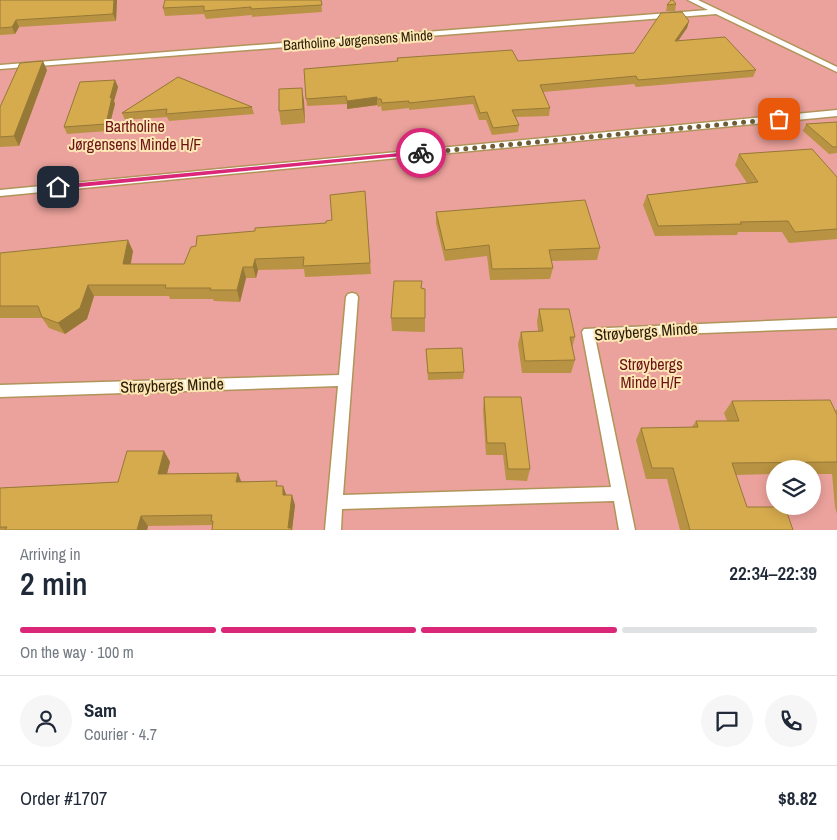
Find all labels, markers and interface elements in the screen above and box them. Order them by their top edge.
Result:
street label: Bartholine Jørgensens Minde [283,26,433,54]
pin [758,98,800,140]
icon: bag [765,105,793,133]
park label: Bartholine Jørgensens Minde H/F [69,115,201,155]
courier [396,128,446,178]
icon: bike [407,139,435,167]
pin [37,166,79,208]
icon: home [44,173,72,201]
street label: Strøybergs Minde [594,316,698,346]
park label: Strøybergs Minde H/F [619,353,683,393]
street label: Strøybergs Minde [120,372,224,398]
map controls [766,460,821,515]
button: layers [766,460,821,515]
text: Arriving in [20,543,81,565]
text: 22:34–22:39 [729,560,817,586]
text: 2 min [20,562,88,605]
text: On the way · 100 m [20,641,134,663]
button: person [20,695,72,747]
button: chat [701,695,753,747]
button: phone [765,695,817,747]
text: Sam [84,697,117,723]
text: Courier · 4.7 [84,723,157,745]
text: Order #1707 [20,785,107,811]
text: $8.82 [778,785,817,811]

